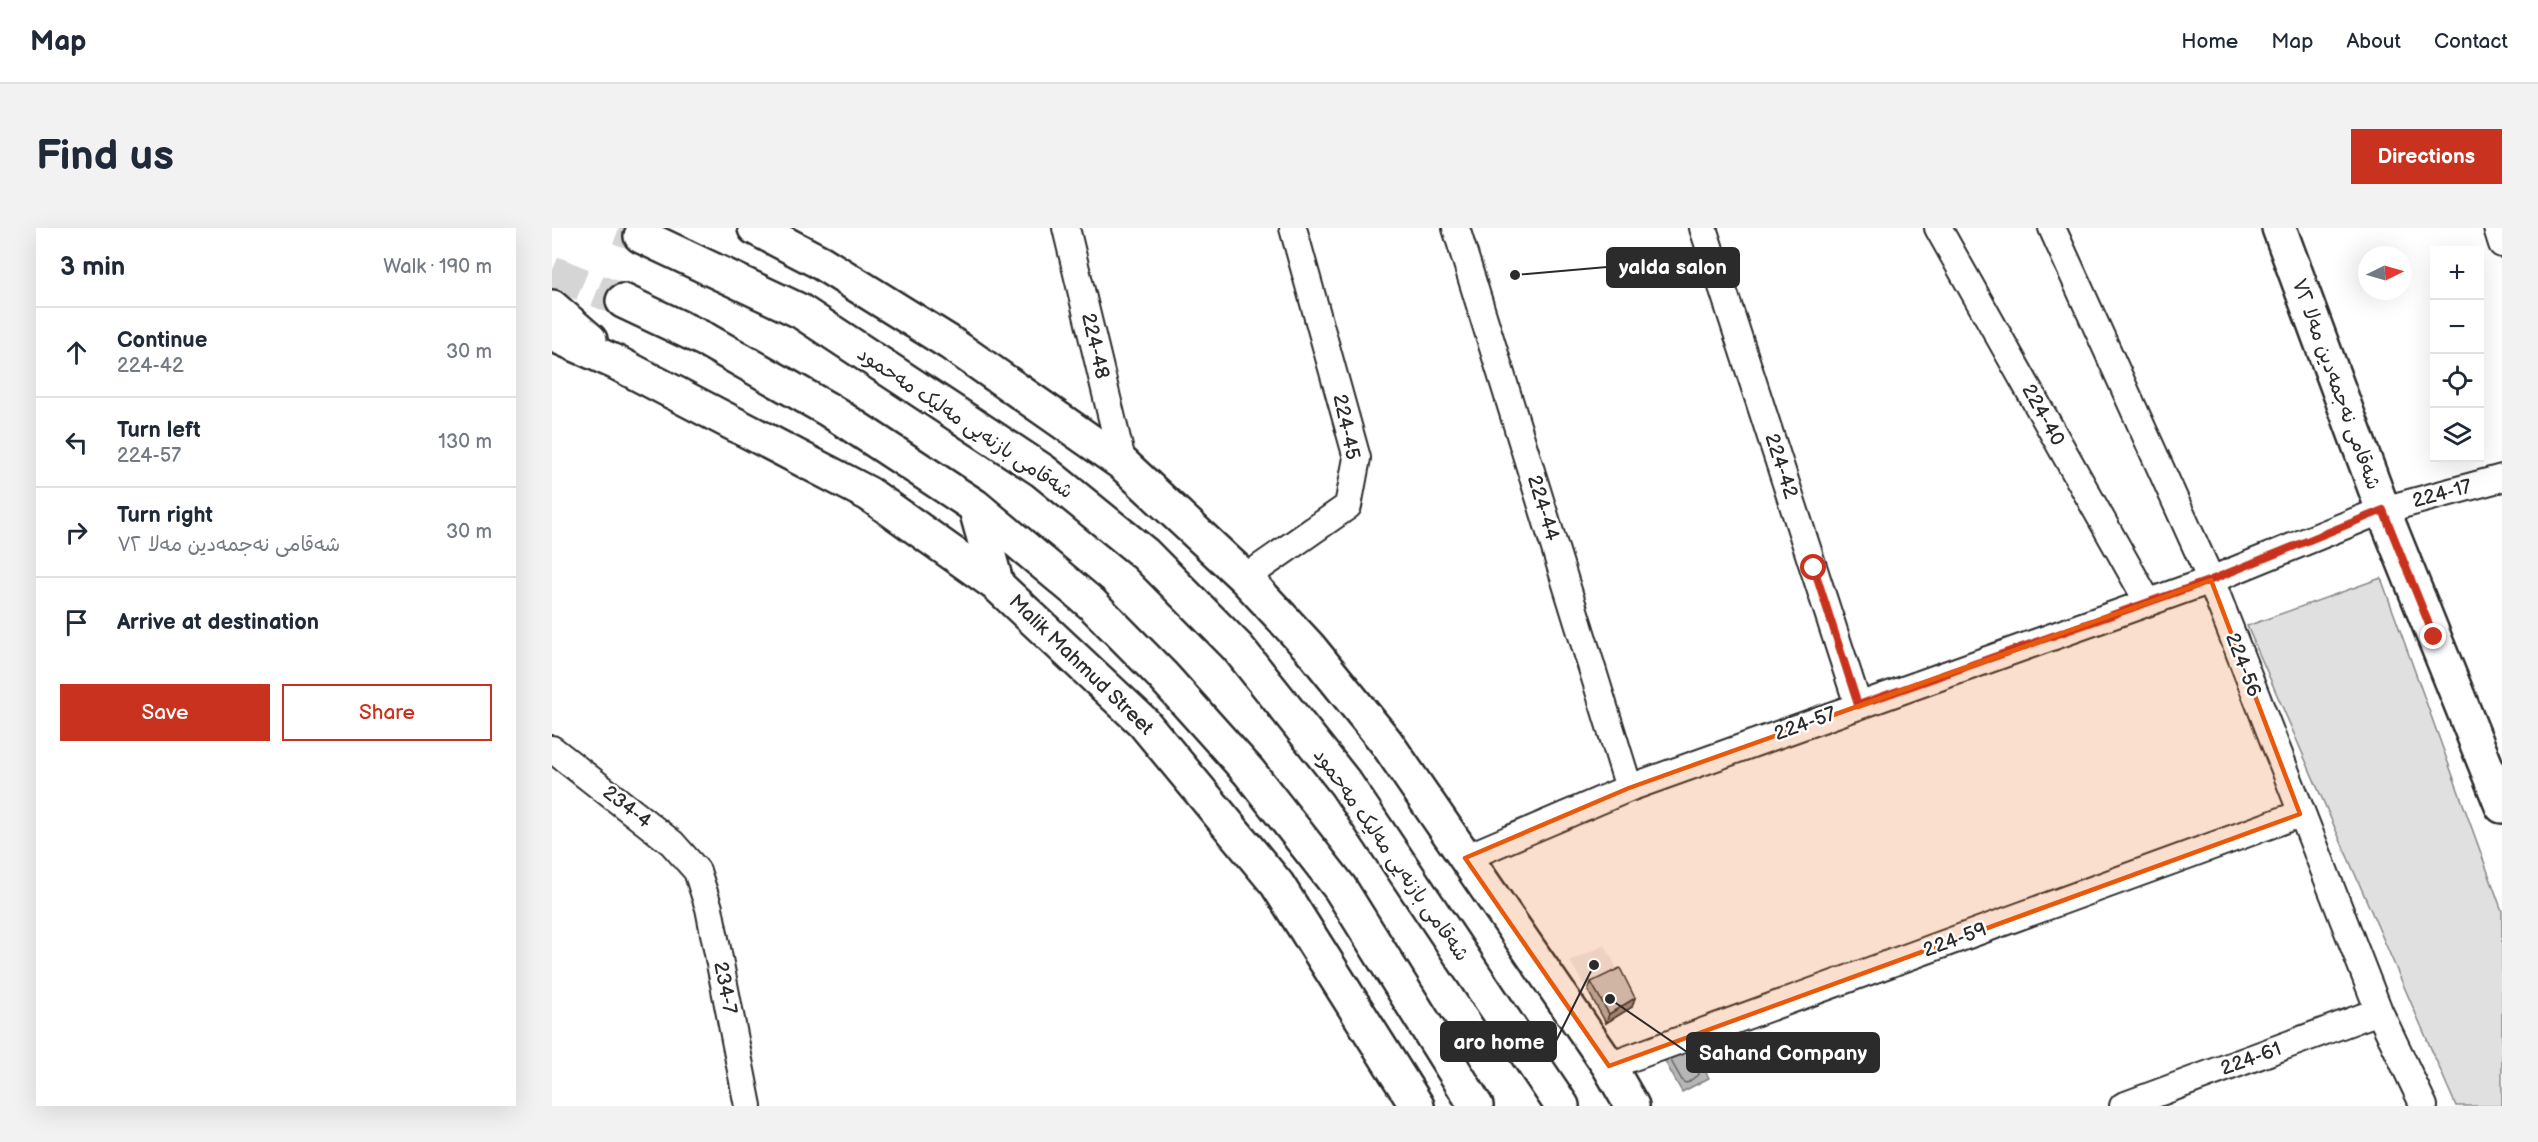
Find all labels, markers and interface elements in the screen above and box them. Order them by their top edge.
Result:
text: Map [30,25,86,58]
text: Home [2181,29,2238,54]
text: Map [2271,29,2313,54]
text: About [2346,29,2401,54]
text: Contact [2434,29,2508,54]
button: Directions [2351,129,2502,184]
text: Find us [36,131,174,182]
north arrow [2358,246,2412,300]
map controls [2430,246,2484,462]
button: + [2430,246,2484,300]
callout: yalda salon [1607,248,1739,287]
text: 3 min [60,252,125,283]
text: Walk · 190 m [383,255,492,279]
text: yalda salon [1619,255,1727,280]
street label: شەقامی نەجمەدین مەلا ٧٢ [2287,275,2385,493]
button: − [2430,300,2484,354]
street label: 224-48 [1076,311,1114,381]
text: Continue [117,327,207,354]
icon: ahead [60,336,93,369]
text: 30 m [446,340,492,364]
street label: شەقامی بازنەیی مەلیک مەحمود [853,342,1077,504]
text: 224-42 [117,354,184,378]
button: locate [2430,354,2484,408]
street label: 224-40 [2016,380,2070,450]
street label: 224-45 [1327,392,1365,462]
button: layers [2430,408,2484,462]
text: Turn left [117,417,201,444]
icon: left [60,426,93,459]
text: 130 m [438,430,492,454]
street label: 224-42 [1759,431,1803,502]
text: 224-57 [117,444,181,468]
street label: 224-44 [1522,472,1564,544]
street label: 224-17 [2410,475,2474,513]
text: Turn right [117,502,213,529]
icon: right [60,516,93,549]
text: 30 m [446,520,492,544]
text: شەقامی نەجمەدین مەلا ٧٢ [117,533,340,557]
route start [1800,554,1826,580]
street label: Malik Mahmud Street [1004,590,1158,740]
icon: arrive [60,606,93,639]
text: Arrive at destination [117,609,319,636]
route end [2420,623,2446,649]
street label: 224-56 [2220,630,2266,700]
button: Save [60,684,270,741]
button: Share [282,684,492,741]
street label: 224-57 [1771,702,1839,746]
street label: شەقامی بازنەیی مەلیک مەحمود [1308,744,1474,966]
street label: 234-4 [598,780,656,834]
street label: 224-59 [1920,917,1990,963]
street label: 234-7 [708,960,742,1016]
callout: aro home [1441,1022,1556,1061]
text: aro home [1454,1030,1545,1055]
callout: Sahand Company [1687,1033,1879,1072]
street label: 224-61 [2217,1037,2285,1081]
text: Sahand Company [1699,1041,1867,1066]

